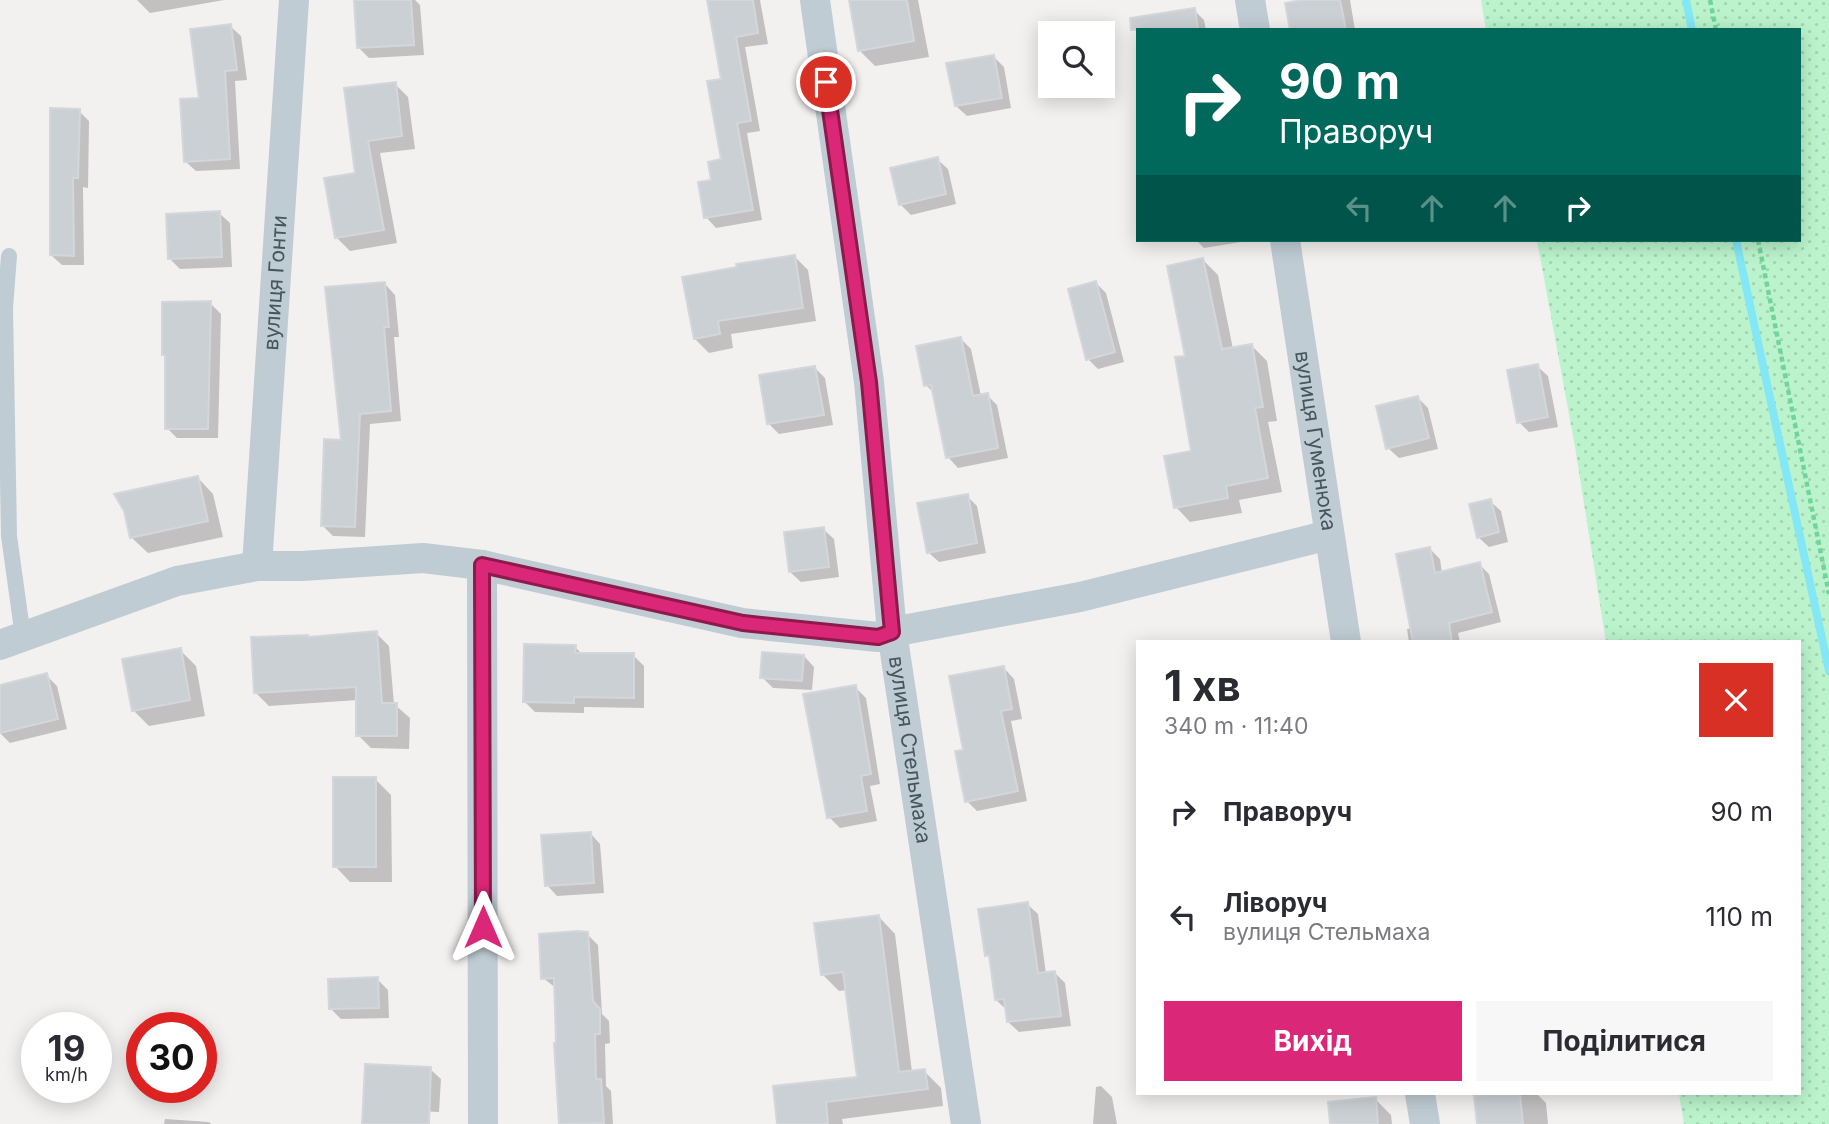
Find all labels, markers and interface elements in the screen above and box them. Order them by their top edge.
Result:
map controls [1038,21,1115,98]
button: search [1038,21,1115,98]
pin [796,52,856,112]
text: 90 m [1279,52,1400,111]
icon: right [1164,56,1255,147]
icon: arrive [807,63,845,101]
text: Праворуч [1279,112,1433,151]
icon: left [1340,189,1378,227]
icon: ahead [1413,189,1451,227]
icon: ahead [1486,189,1524,227]
icon: right [1559,189,1597,227]
street label: вулиця Гонти [258,214,292,351]
street label: вулиця Гуменюка [1290,349,1342,532]
street label: вулиця Стельмаха [884,654,937,845]
text: 1 хв [1164,660,1241,711]
button: close [1699,663,1773,737]
text: 340 m · 11:40 [1164,712,1308,740]
icon: right [1164,793,1202,831]
text: Праворуч [1223,796,1352,827]
text: 90 m [1710,796,1773,827]
text: Ліворуч [1223,887,1327,918]
position arrow [446,890,520,964]
icon: left [1164,898,1202,936]
text: 110 m [1705,901,1773,932]
text: вулиця Стельмаха [1223,918,1430,946]
button: Вихід [1164,1001,1462,1081]
button: Поділитися [1476,1001,1773,1081]
speed limit sign: 30 [126,1012,217,1103]
text: 19 [48,1027,85,1069]
text: km/h [45,1064,88,1085]

